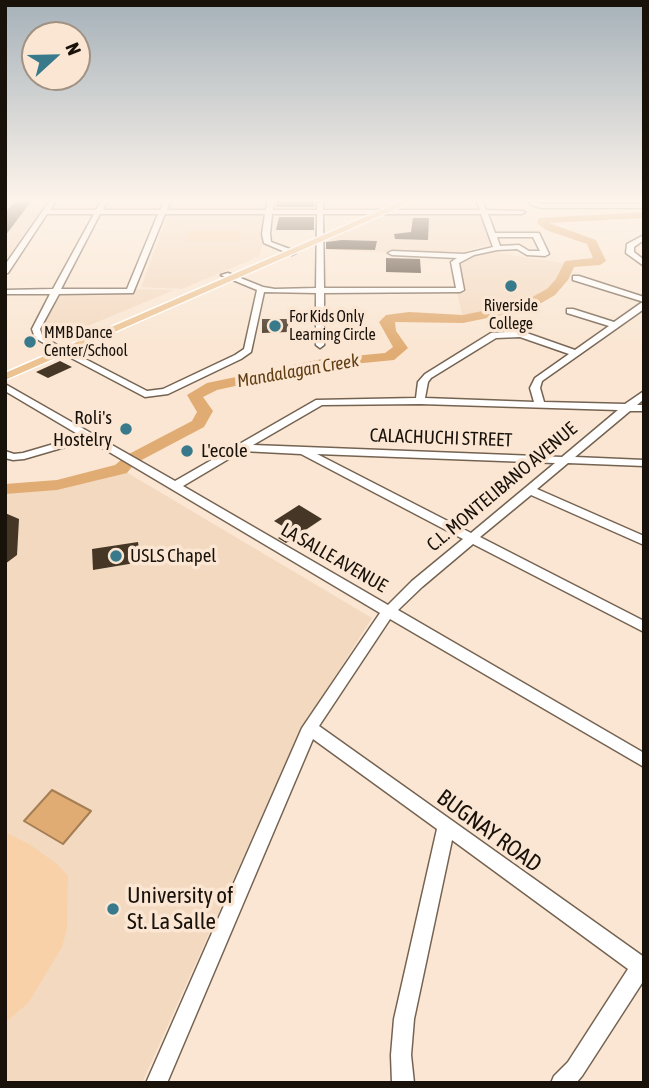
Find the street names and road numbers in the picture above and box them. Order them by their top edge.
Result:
street label: C.L. MONTELIBANO AVENUE [422,418,582,556]
street label: CALACHUCHI STREET [369,424,513,452]
street label: LA SALLE AVENUE [277,518,391,598]
street label: BUGNAY ROAD [431,784,547,878]

